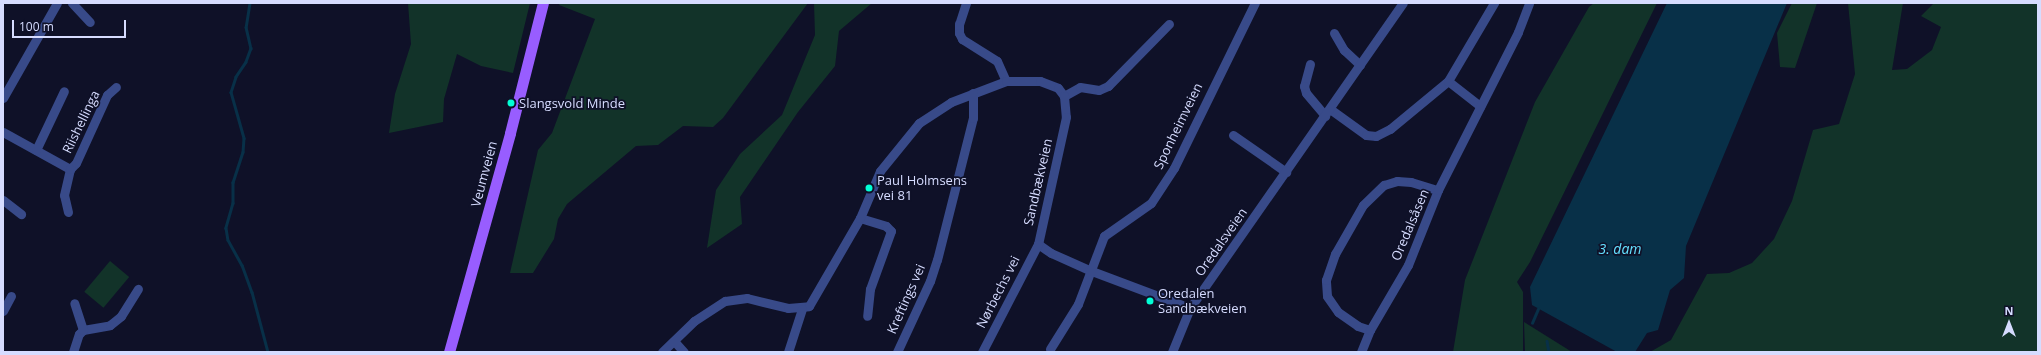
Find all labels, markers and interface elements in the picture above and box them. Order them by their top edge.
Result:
scale bar [14,12,128,38]
text: 100 m [19,18,54,35]
street label: Sponheimveien [1150,80,1206,172]
street label: Riishellinga [59,88,103,156]
place label: Slangsvold Minde [519,95,625,111]
marker: Slangsvold Minde [506,98,516,108]
street label: Sandbækveien [1020,137,1056,227]
street label: Veumveien [468,139,500,209]
place label: Paul Holmsens vei 81 [877,173,967,204]
marker: Paul Holmsens vei 81 [864,183,874,193]
street label: Oredalsåsen [1388,187,1432,263]
street label: Oredalsveien [1192,205,1250,279]
water label: 3. dam [1598,241,1642,257]
street label: Nørbechs vei [973,253,1023,331]
street label: Kreftings vei [884,262,928,336]
place label: Oredalen Sandbækveien [1158,286,1247,317]
marker: Oredalen Sandbækveien [1145,296,1155,306]
north arrow [1989,303,2029,343]
text: N [2005,303,2013,318]

